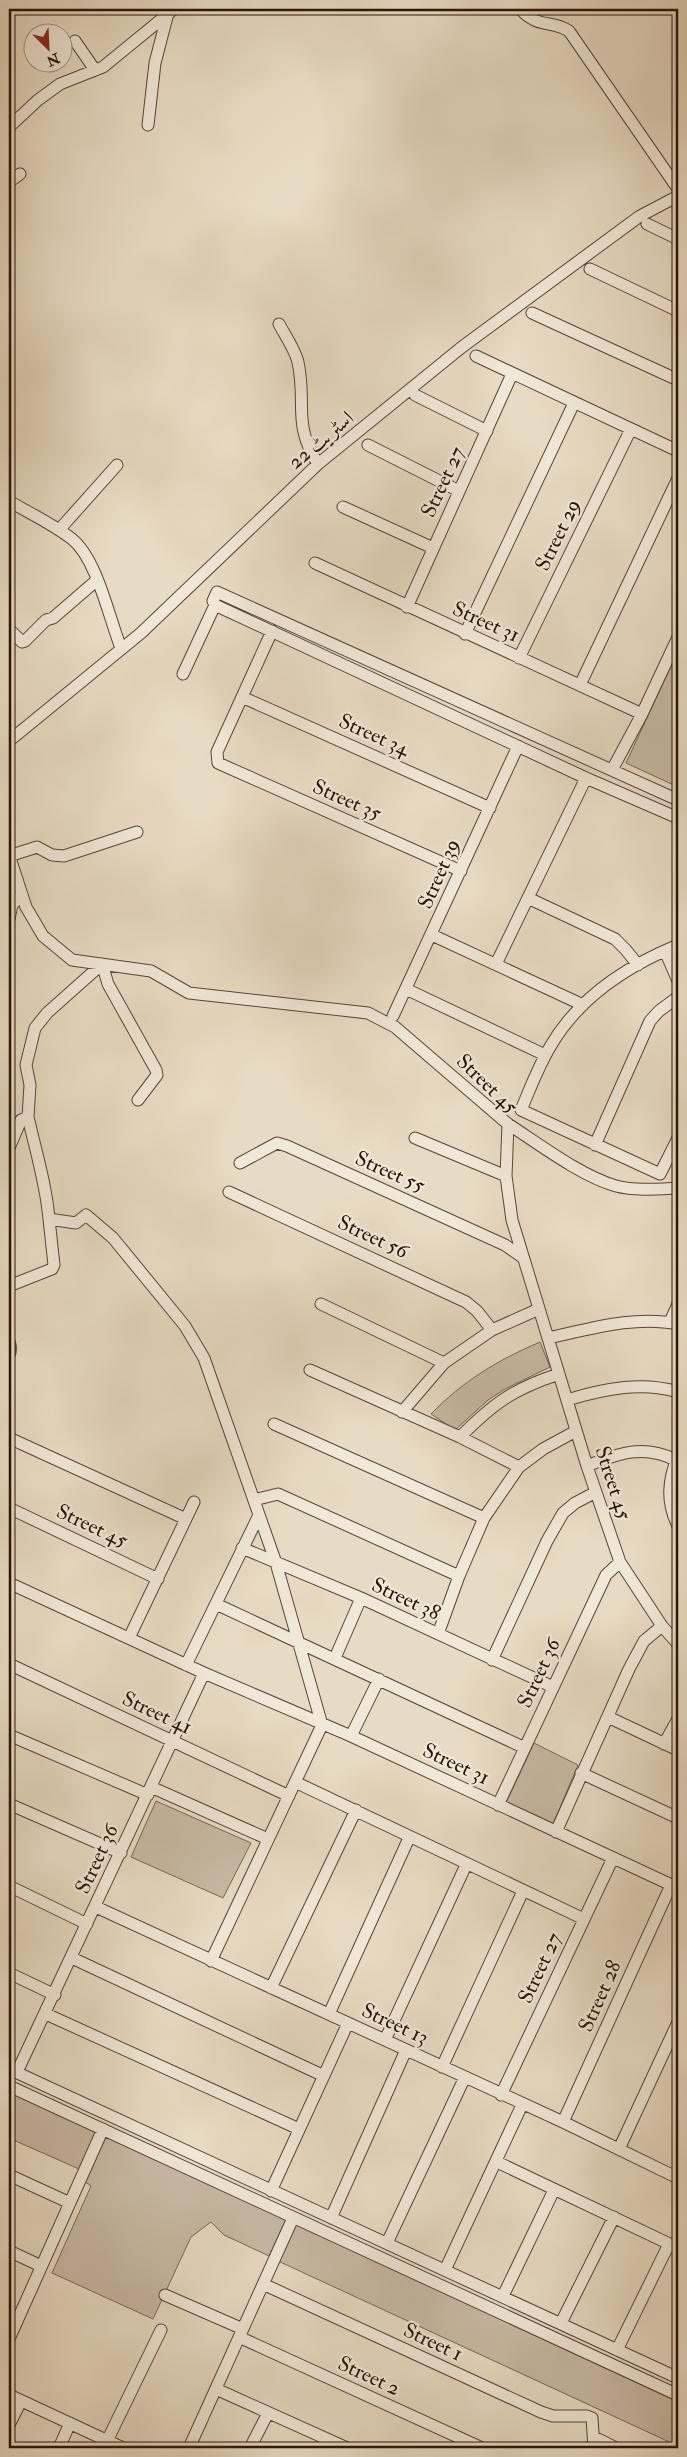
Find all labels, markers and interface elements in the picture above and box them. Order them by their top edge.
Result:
north arrow [22,22,72,72]
text: N [43,49,63,70]
street label: اسٹریٹ 22 [282,405,360,475]
street label: Street 27 [415,442,471,522]
street label: Street 29 [529,495,587,575]
street label: Street 31 [448,595,524,649]
street label: Street 34 [335,708,415,763]
street label: Street 35 [308,773,386,827]
street label: Street 39 [412,835,466,913]
street label: Street 45 [450,1048,524,1120]
street label: Street 55 [351,1145,430,1200]
street label: Street 56 [333,1209,414,1266]
street label: Street 45 [588,1443,638,1524]
street label: Street 45 [52,1498,133,1555]
street label: Street 38 [367,1571,445,1627]
street label: Street 36 [511,1633,567,1712]
street label: Street 41 [118,1685,196,1741]
street label: Street 31 [418,1737,494,1791]
street label: Street 36 [69,1819,125,1898]
street label: Street 27 [512,1928,568,2008]
street label: Street 28 [572,1956,628,2036]
street label: Street 13 [357,1997,433,2051]
street label: Street 1 [399,2317,467,2367]
street label: Street 2 [334,2350,404,2402]

